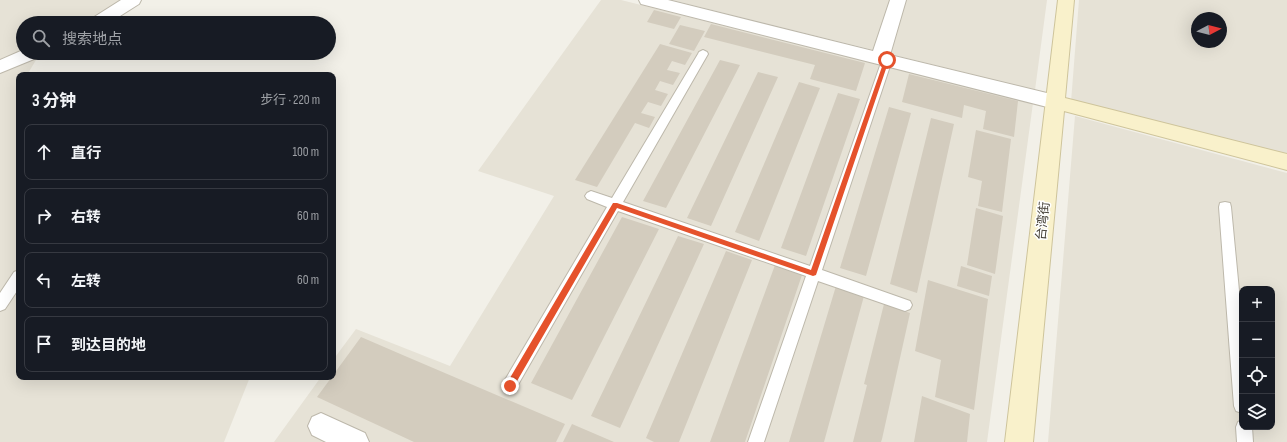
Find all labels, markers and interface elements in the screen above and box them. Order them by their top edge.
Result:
north arrow [1191,12,1227,48]
search box [16,16,336,60]
icon: search [30,27,52,49]
text: 搜索地点 [62,30,122,49]
route start [878,51,896,69]
text: 3 分钟 [32,91,76,111]
text: 步行 · 220 m [260,92,320,108]
icon: ahead [33,141,55,163]
text: 直行 [71,144,101,163]
text: 100 m [292,144,319,160]
street label: 台湾街 [1033,201,1053,241]
icon: right [33,205,55,227]
text: 右转 [71,208,101,227]
text: 60 m [297,208,319,224]
icon: left [33,269,55,291]
text: 左转 [71,272,101,291]
text: 60 m [297,272,319,288]
map controls [1239,286,1275,430]
button: + [1239,286,1275,322]
button: − [1239,322,1275,358]
icon: arrive [33,333,55,355]
text: 到达目的地 [71,336,146,355]
button: locate [1239,358,1275,394]
route end [501,377,519,395]
button: layers [1239,394,1275,430]

